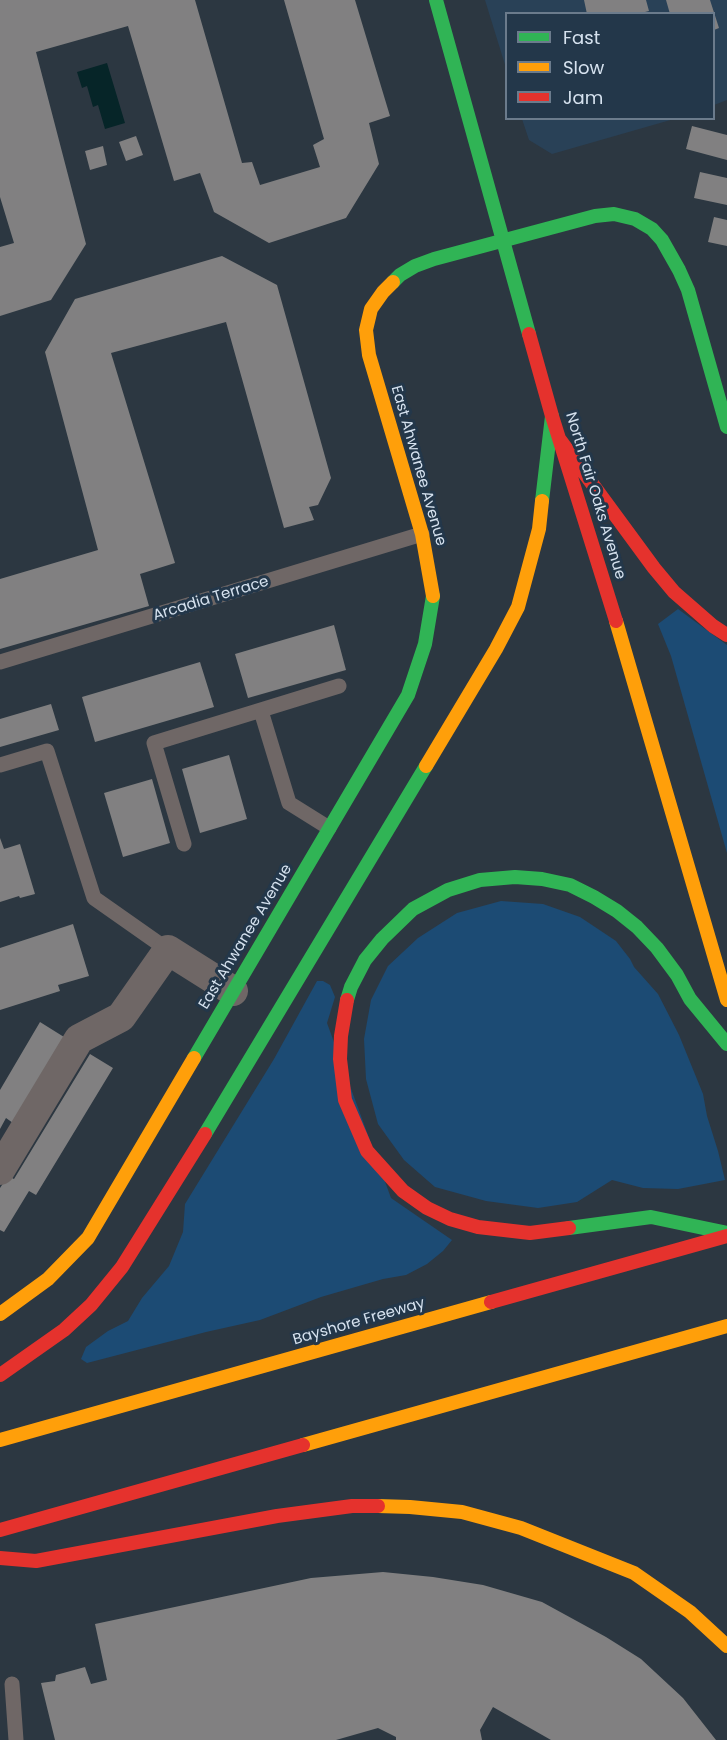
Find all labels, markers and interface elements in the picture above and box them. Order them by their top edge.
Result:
legend [505,12,715,120]
text: Fast [563,25,600,50]
text: Slow [563,55,604,80]
text: Jam [563,85,603,110]
street label: East Ahwanee Avenue [386,384,450,548]
street label: North Fair Oaks Avenue [561,410,629,582]
street label: Arcadia Terrace [151,573,271,625]
street label: East Ahwanee Avenue [196,861,296,1013]
street label: Bayshore Freeway [291,1295,427,1349]

